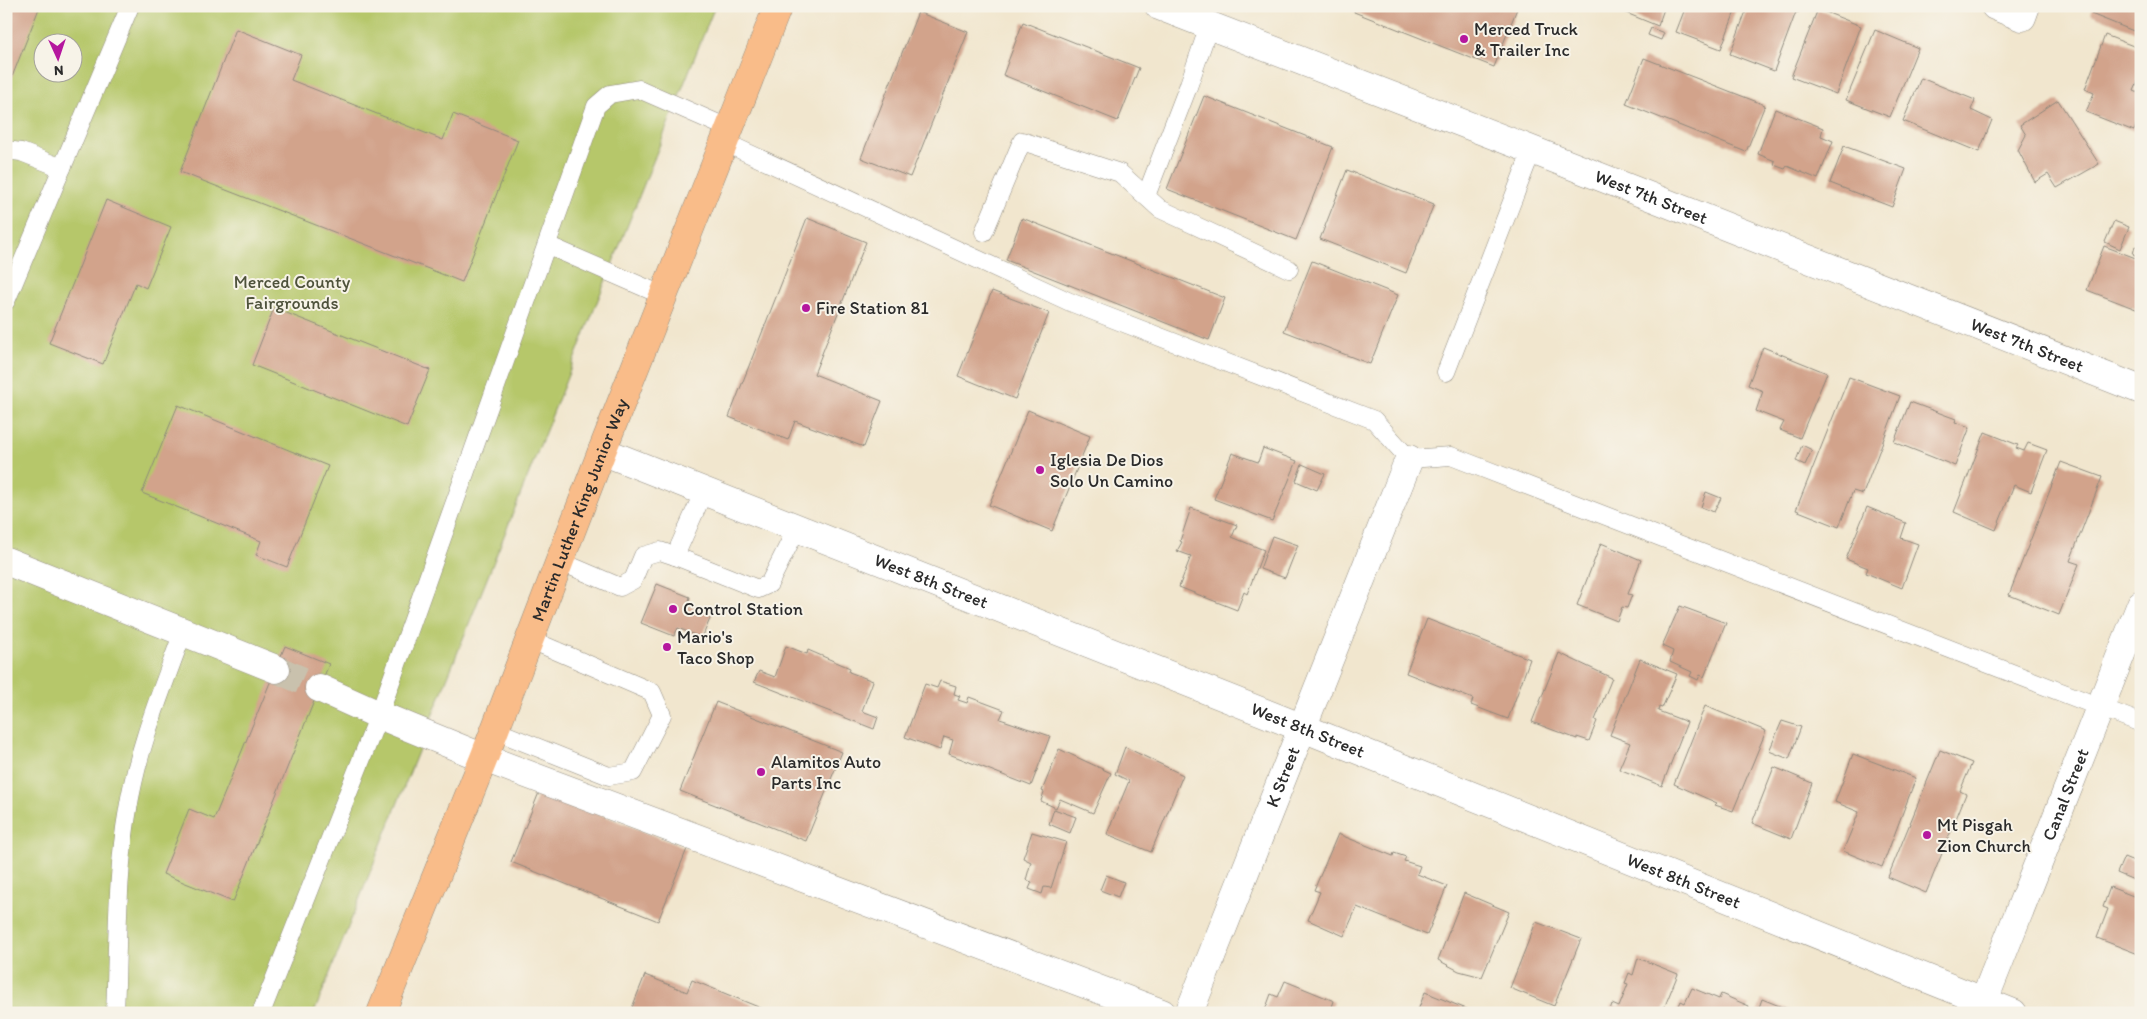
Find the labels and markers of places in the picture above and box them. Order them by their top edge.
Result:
place label: Merced Truck & Trailer Inc [1474,18,1579,61]
marker: Merced Truck & Trailer Inc [1458,33,1470,45]
place label: Fire Station 81 [816,297,929,319]
marker: Fire Station 81 [800,302,812,314]
place label: Iglesia De Dios Solo Un Camino [1050,449,1173,492]
marker: Iglesia De Dios Solo Un Camino [1034,464,1046,476]
place label: Control Station [683,598,803,620]
marker: Control Station [667,603,679,615]
place label: Mario's Taco Shop [677,626,754,669]
marker: Mario's Taco Shop [661,641,673,653]
place label: Alamitos Auto Parts Inc [771,751,881,794]
marker: Alamitos Auto Parts Inc [755,766,767,778]
place label: Mt Pisgah Zion Church [1937,814,2031,857]
marker: Mt Pisgah Zion Church [1921,829,1933,841]

